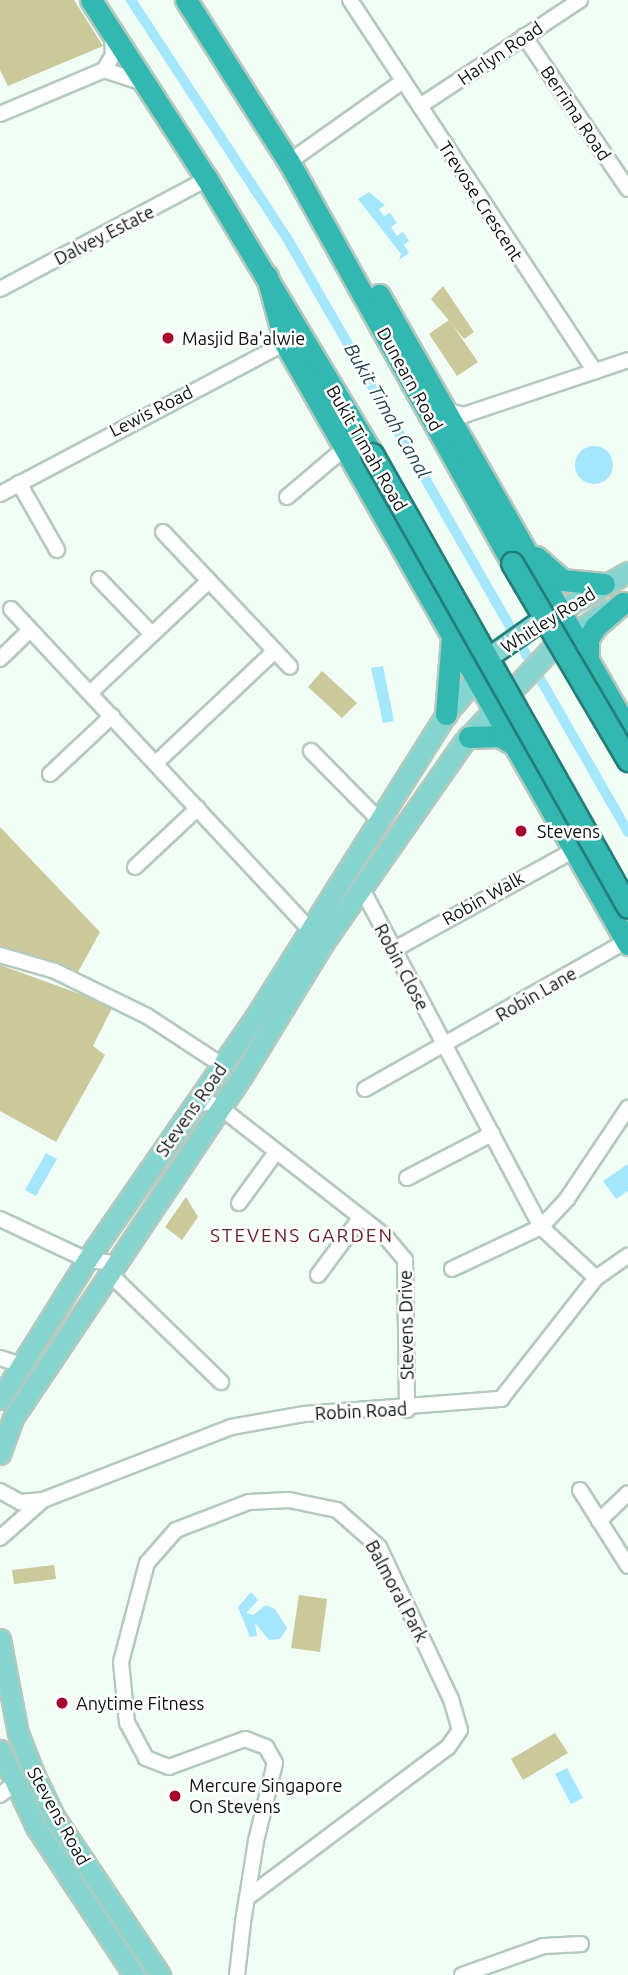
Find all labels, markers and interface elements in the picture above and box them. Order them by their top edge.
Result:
street label: Harlyn Road [453,17,547,89]
street label: Berrima Road [536,61,616,165]
street label: Trevose Crescent [434,137,528,265]
street label: Dalvey Estate [50,201,158,269]
street label: Dunearn Road [373,323,447,435]
place label: Masjid Ba'alwie [182,327,305,349]
marker: Masjid Ba'alwie [160,330,176,346]
water label: Bukit Timah Canal [339,339,435,483]
street label: Lewis Road [106,381,196,441]
street label: Bukit Timah Road [322,381,412,515]
street label: Whitley Road [497,582,599,658]
place label: Stevens [537,820,600,842]
marker: Stevens [511,821,531,841]
street label: Robin Walk [438,867,528,929]
street label: Robin Close [370,920,434,1014]
street label: Robin Lane [492,962,580,1026]
street label: Stevens Road [151,1059,231,1161]
district label: STEVENS GARDEN [212,1225,392,1247]
street label: Stevens Drive [394,1270,418,1380]
street label: Robin Road [314,1398,408,1424]
street label: Balmoral Park [361,1536,433,1646]
place label: Anytime Fitness [76,1692,204,1714]
marker: Anytime Fitness [54,1695,70,1711]
street label: Stevens Road [23,1763,95,1869]
place label: Mercure Singapore On Stevens [189,1775,342,1817]
marker: Mercure Singapore On Stevens [167,1788,183,1804]

